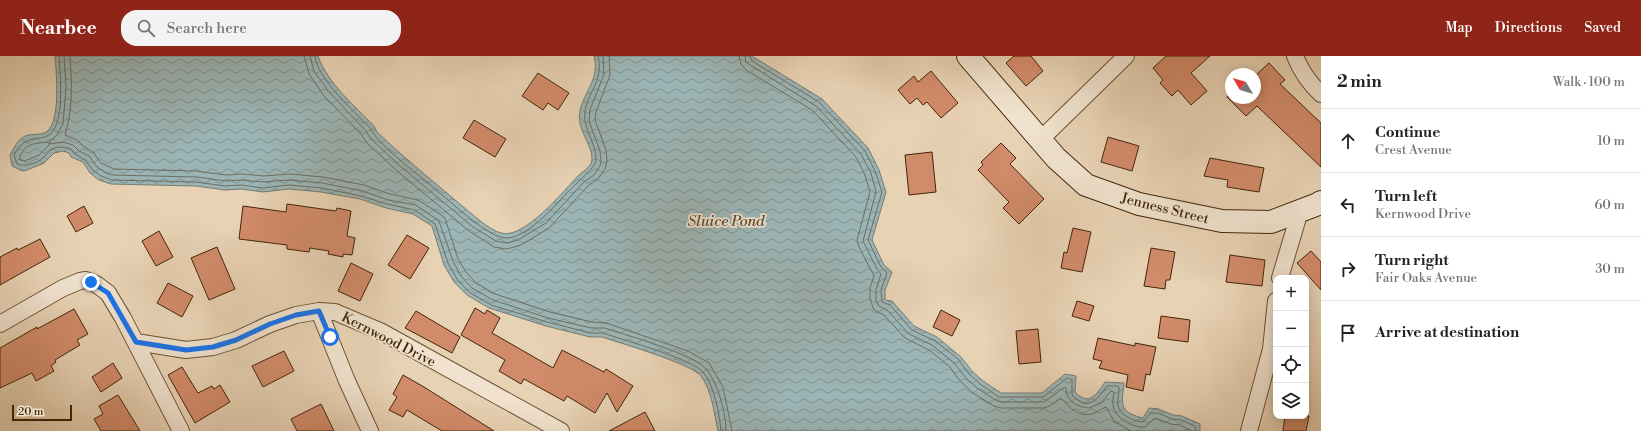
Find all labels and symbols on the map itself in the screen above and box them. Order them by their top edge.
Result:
north arrow [1225,68,1261,104]
street label: Jenness Street [1118,189,1211,229]
water label: Sluice Pond [687,212,765,231]
route end [82,273,100,291]
street label: Kernwood Drive [338,308,439,371]
route start [321,328,339,346]
scale bar [12,403,72,422]

